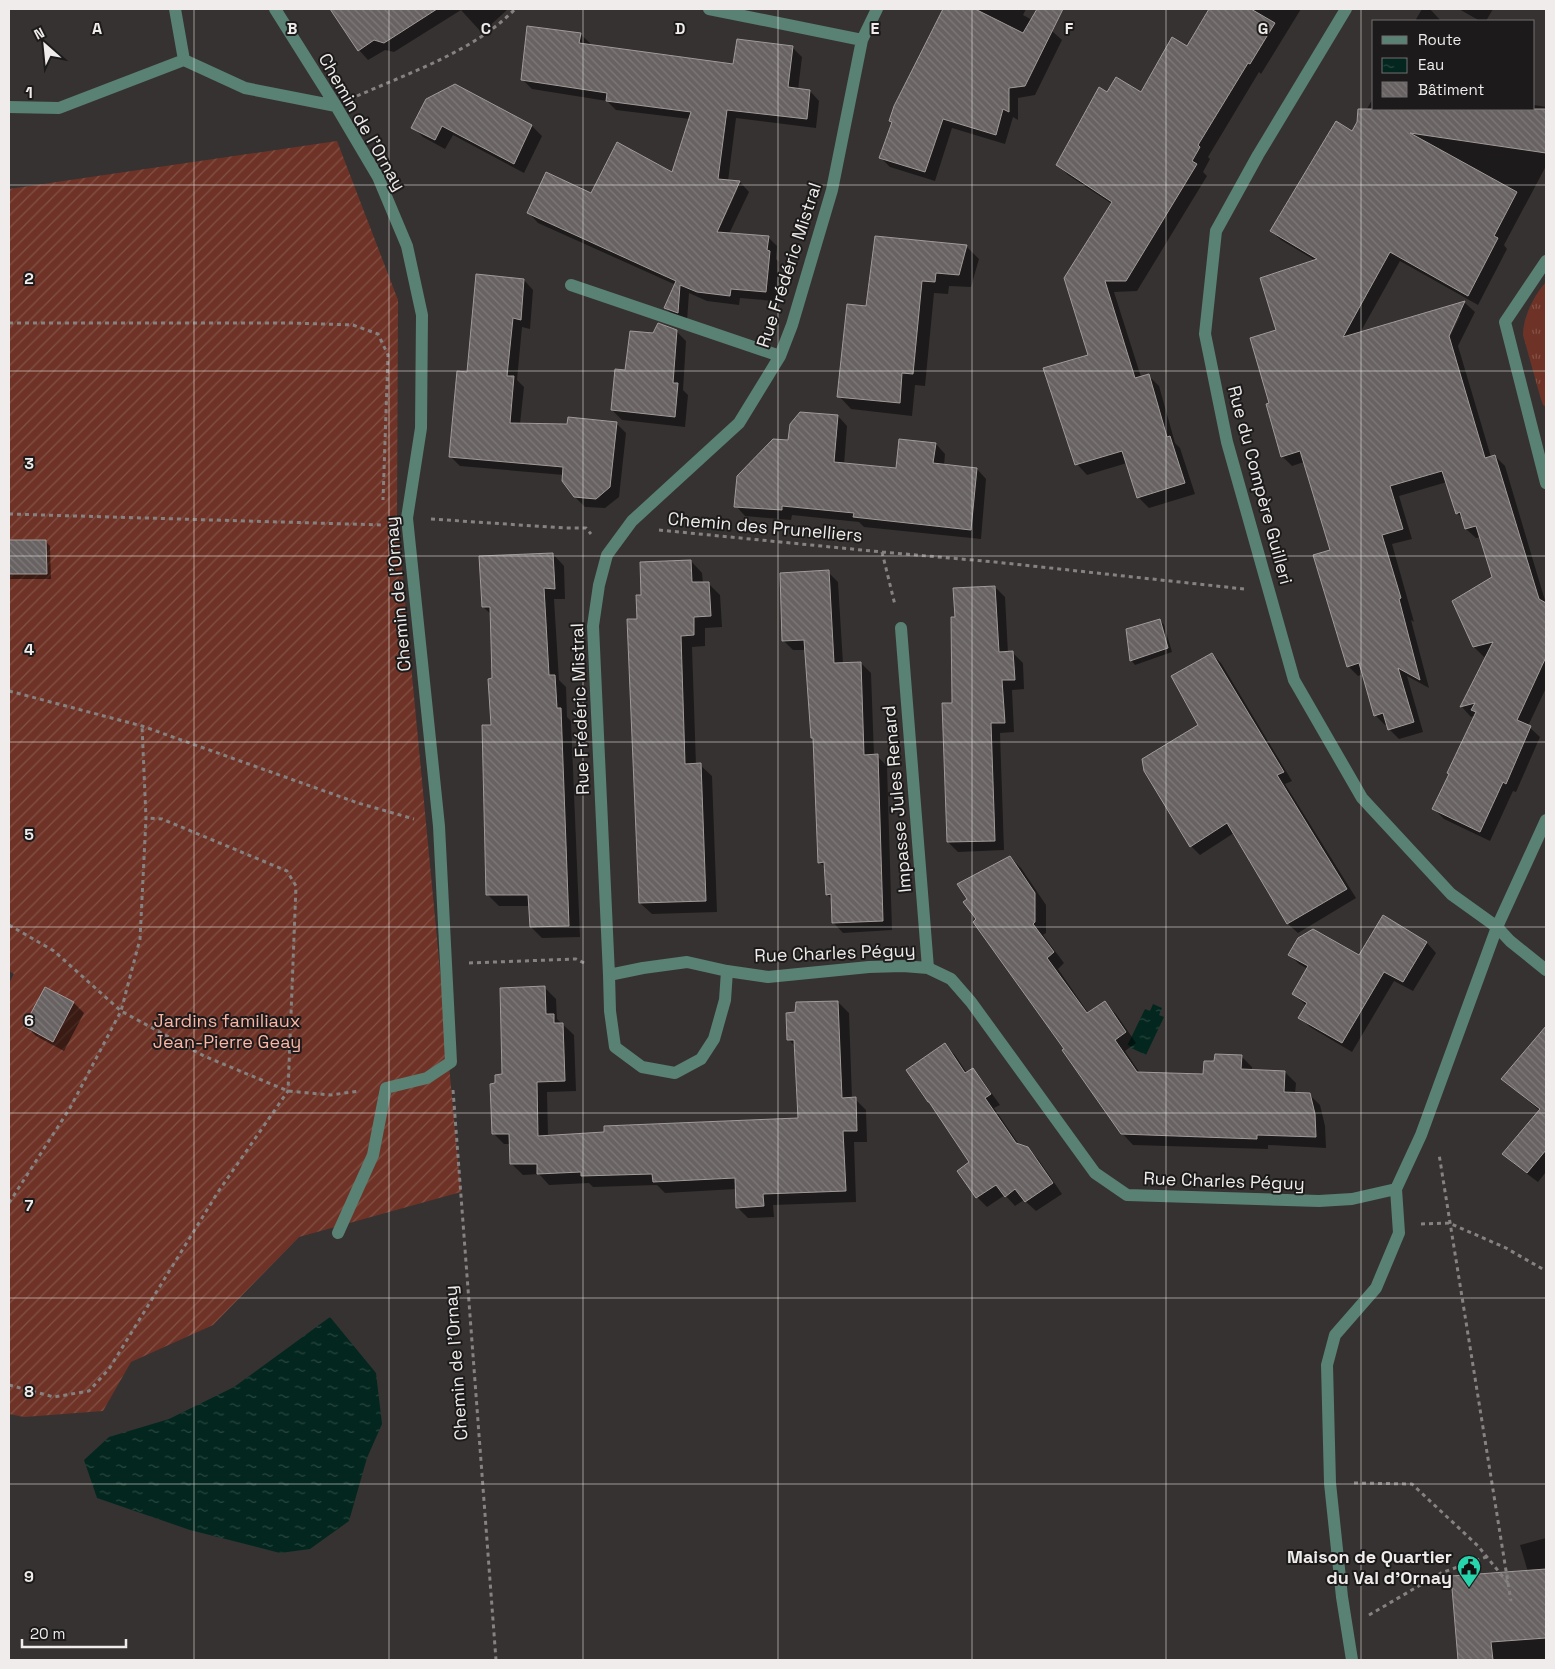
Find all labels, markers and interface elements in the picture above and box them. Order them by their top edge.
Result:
text: A [92,18,102,39]
text: B [287,18,297,39]
text: C [481,18,491,39]
text: D [675,18,685,39]
text: E [871,18,880,39]
text: F [1065,18,1074,39]
text: G [1258,18,1268,39]
north arrow [20,20,70,70]
legend [1372,20,1535,110]
text: N [31,23,47,44]
text: Route [1418,30,1462,49]
street label: Chemin de l'Ornay [314,49,411,195]
text: Eau [1418,55,1444,74]
text: Bâtiment [1418,80,1484,99]
text: 1 [25,82,33,103]
street label: Rue Frédéric Mistral [751,179,826,350]
text: 2 [24,268,34,289]
street label: Rue du Compère Guilleri [1223,383,1298,587]
text: 3 [24,453,34,474]
street label: Chemin des Prunelliers [667,507,863,546]
street label: Chemin de l'Ornay [379,516,416,672]
street label: Rue Frédéric Mistral [565,623,594,795]
text: 4 [24,639,34,660]
street label: Impasse Jules Renard [877,704,916,894]
text: 5 [24,824,34,845]
street label: Rue Charles Péguy [754,938,916,967]
park label: Jardins familiaux Jean-Pierre Geay [153,1009,301,1053]
text: 6 [24,1010,34,1031]
street label: Rue Charles Péguy [1143,1166,1305,1195]
text: 7 [25,1195,34,1216]
street label: Chemin de l'Ornay [439,1285,472,1441]
text: 8 [24,1381,34,1402]
place label: Maison de Quartier du Val d'Ornay [1287,1545,1452,1589]
public building icon: Maison de Quartier du Val d'Ornay [1456,1554,1482,1588]
text: 9 [24,1566,34,1587]
scale bar [22,1616,126,1648]
text: 20 m [30,1624,65,1643]

